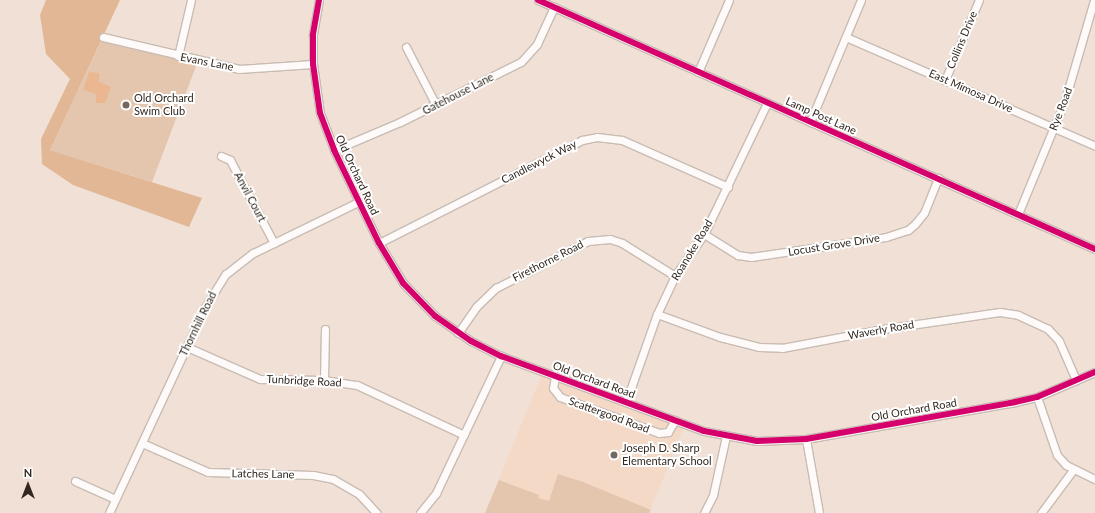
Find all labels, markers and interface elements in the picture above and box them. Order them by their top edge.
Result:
street label: Collins Drive [944,9,980,71]
street label: Evans Lane [179,50,235,74]
street label: East Mimosa Drive [927,67,1015,115]
street label: Gatehouse Lane [420,70,496,118]
street label: Rye Road [1047,86,1075,132]
place label: Old Orchard Swim Club [134,92,194,118]
street label: Lamp Post Lane [783,94,859,138]
marker: Old Orchard Swim Club [121,100,131,110]
street label: Old Orchard Road [333,133,381,217]
street label: Candlewyck Way [499,137,579,187]
street label: Anvil Court [231,170,269,224]
street label: Roanoke Road [669,217,715,283]
street label: Locust Grove Drive [787,231,881,259]
street label: Firethorne Road [510,237,586,285]
street label: Thornhill Road [177,290,219,358]
street label: Waverly Road [847,318,915,342]
street label: Old Orchard Road [551,359,637,401]
street label: Tunbridge Road [266,372,342,390]
street label: Scattergood Road [567,394,651,436]
street label: Old Orchard Road [870,396,958,424]
place label: Joseph D. Sharp Elementary School [622,442,712,468]
marker: Joseph D. Sharp Elementary School [609,450,619,460]
north arrow [8,465,48,505]
text: N [24,466,32,479]
street label: Latches Lane [231,467,295,481]

